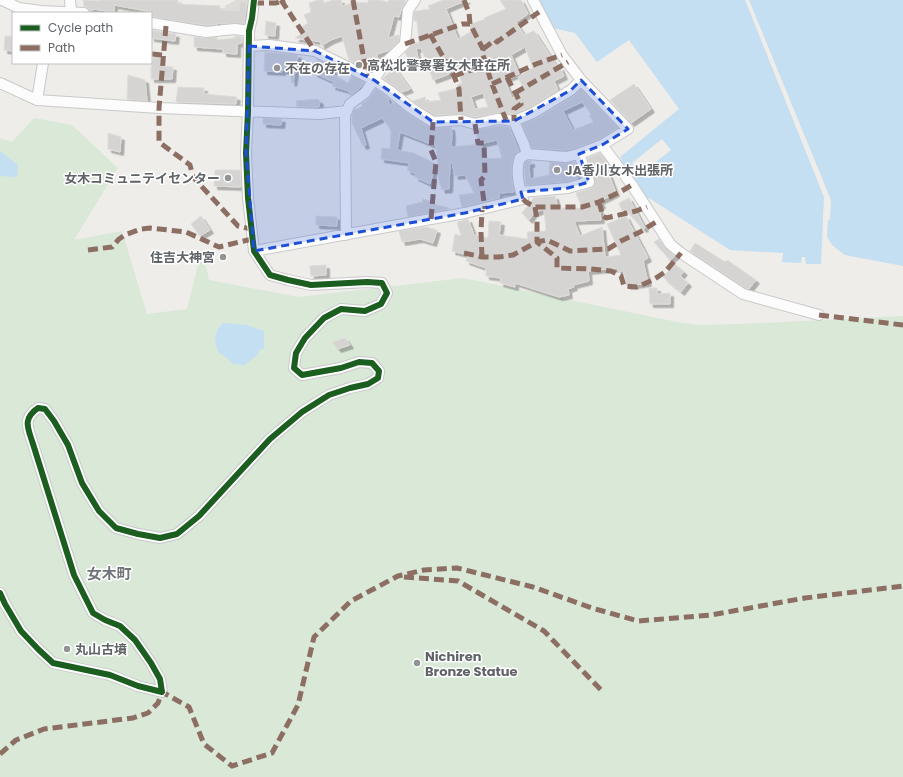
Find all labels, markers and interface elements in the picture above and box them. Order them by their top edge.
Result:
legend [12,12,152,64]
text: Cycle path [48,19,113,36]
text: Path [48,39,75,56]
place label: 高松北警察署女木駐在所 [367,56,510,75]
place label: 不在の存在 [285,59,350,78]
marker: 高松北警察署女木駐在所 [354,60,364,70]
marker: 不在の存在 [272,63,282,73]
place label: JA香川女木出張所 [565,161,673,180]
marker: JA香川女木出張所 [552,165,562,175]
place label: 女木コミュニテイセンター [64,169,220,188]
marker: 女木コミュニテイセンター [223,173,233,183]
place label: 住吉大神宮 [150,248,215,267]
marker: 住吉大神宮 [218,252,228,262]
district label: 女木町 [86,563,132,584]
place label: 丸山古墳 [75,640,127,659]
marker: 丸山古墳 [62,644,72,654]
place label: Nichiren Bronze Statue [425,647,518,681]
marker: Nichiren Bronze Statue [412,658,422,668]

